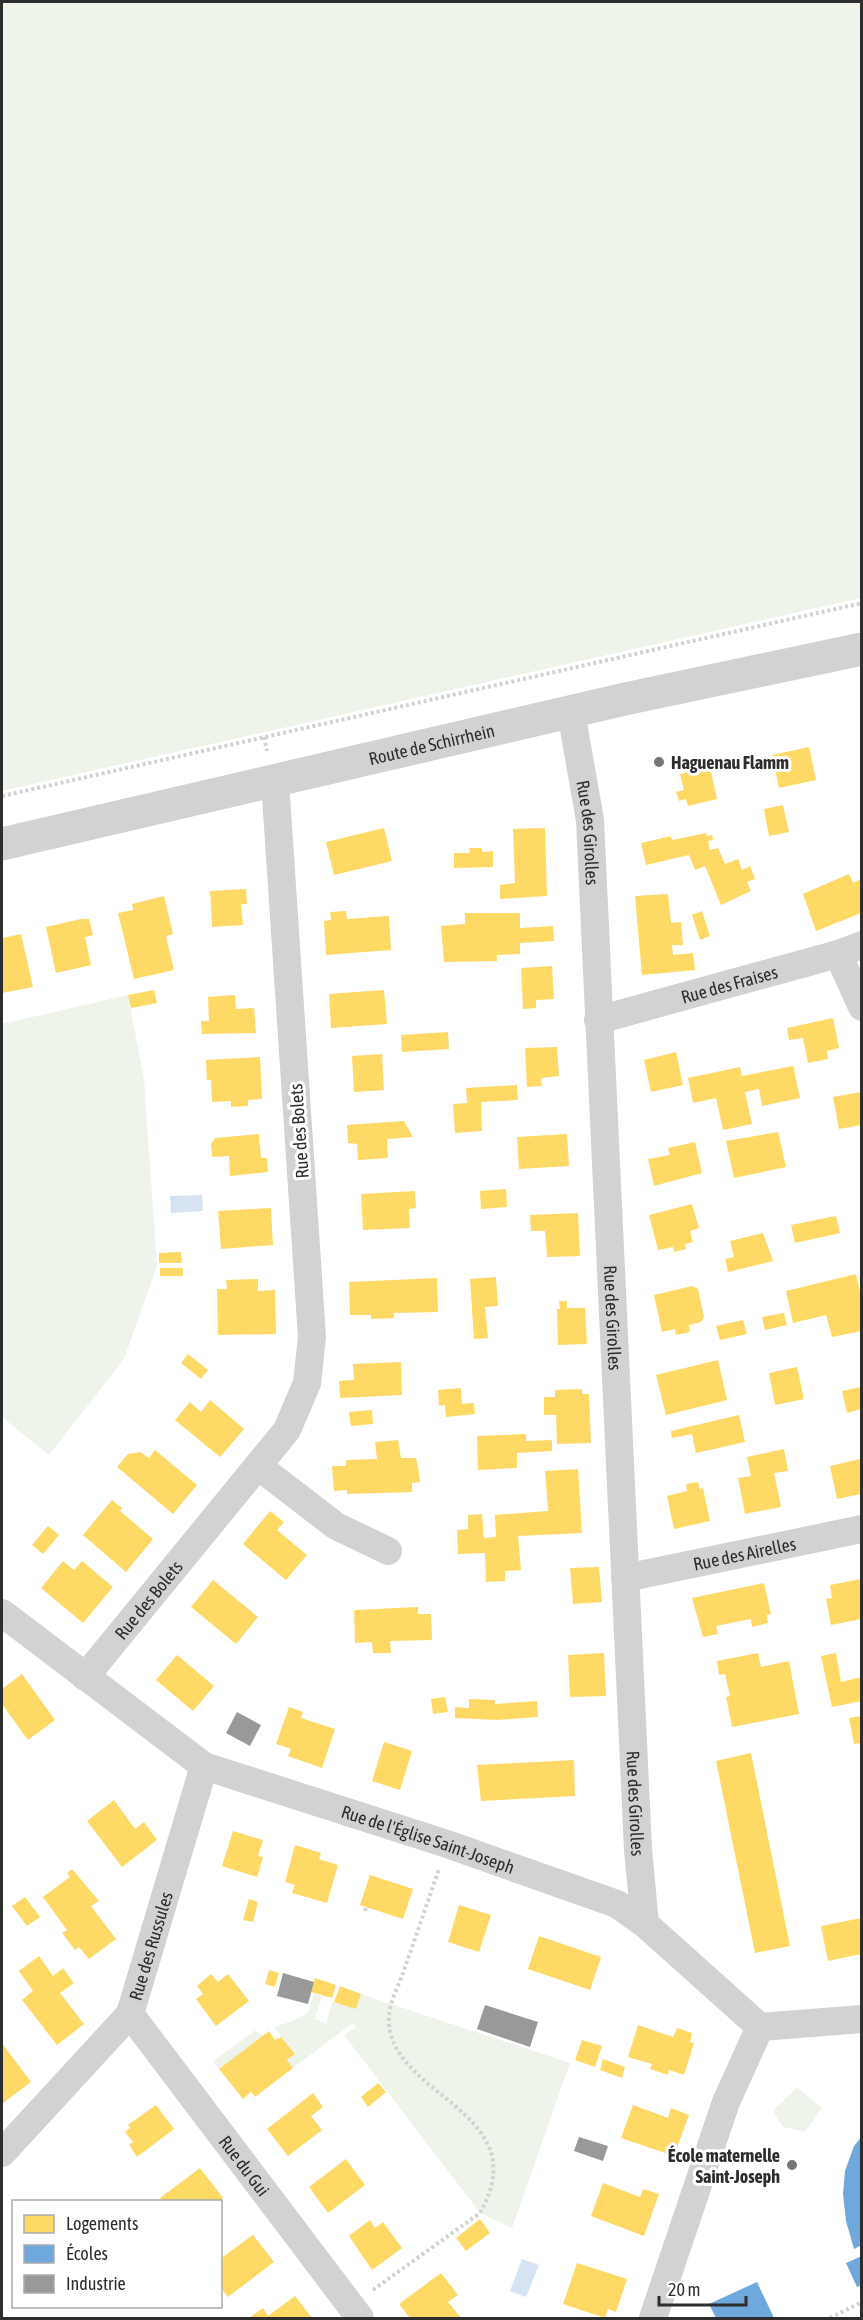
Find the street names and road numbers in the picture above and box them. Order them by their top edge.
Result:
street label: Route de Schirrhein [367,719,497,769]
street label: Rue des Girolles [573,778,604,885]
street label: Rue des Fraises [679,961,780,1007]
street label: Rue des Bolets [285,1083,313,1179]
street label: Rue des Girolles [600,1265,626,1371]
street label: Rue des Airelles [691,1532,798,1574]
street label: Rue des Bolets [110,1556,187,1643]
street label: Rue des Girolles [623,1750,649,1857]
street label: Rue de l'Église Saint-Joseph [339,1800,517,1878]
street label: Rue des Russules [124,1889,176,2003]
street label: Rue du Gui [215,2131,274,2200]

